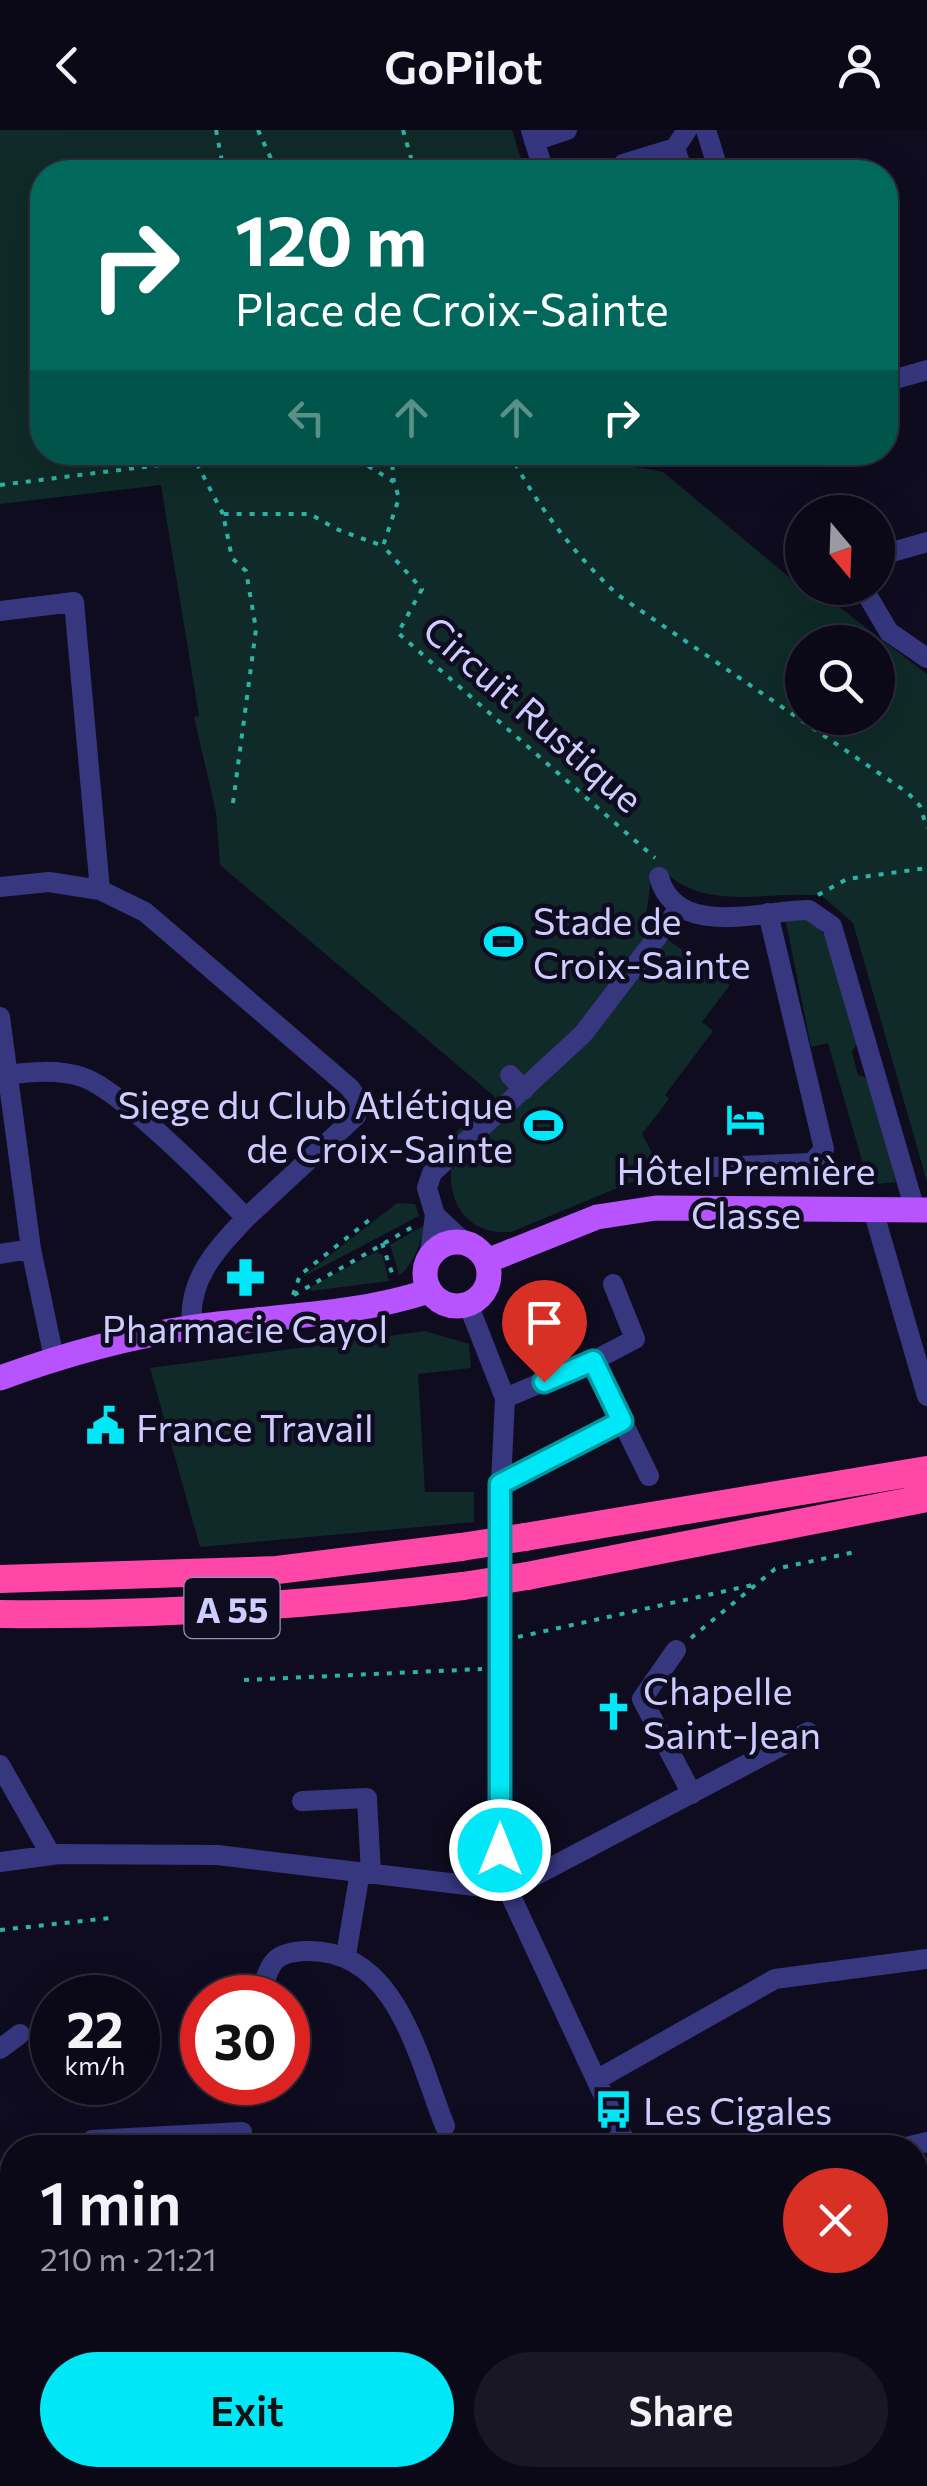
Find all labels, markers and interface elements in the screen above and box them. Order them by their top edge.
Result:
icon: back [40,38,95,93]
text: GoPilot [384,38,543,93]
icon: person [832,38,887,93]
text: 120 m [235,195,427,280]
icon: right [70,200,200,330]
text: Place de Croix-Sainte [235,280,669,335]
icon: left [279,390,334,445]
icon: ahead [384,390,439,445]
icon: ahead [489,390,544,445]
icon: right [594,390,649,445]
north arrow [785,495,895,605]
map controls [785,495,895,735]
street label: Circuit Rustique [415,605,653,821]
button: search [785,625,895,735]
place label: Stade de Croix-Sainte [533,896,751,987]
sports icon: Stade de Croix-Sainte [482,920,524,962]
place label: Siege du Club Atlétique de Croix-Sainte [118,1080,513,1171]
hotel icon: Hôtel Première Classe [725,1099,767,1141]
sports icon: Siege du Club Atlétique de Croix-Sainte [522,1104,564,1146]
place label: Hôtel Première Classe [616,1146,876,1237]
pharmacy icon: Pharmacie Cayol [224,1257,266,1299]
pin [502,1280,587,1383]
icon: arrive [517,1295,572,1350]
place label: Pharmacie Cayol [102,1304,388,1351]
place label: France Travail [136,1403,374,1450]
public building icon: France Travail [85,1405,127,1447]
road number: A 55 [184,1578,280,1638]
place label: Chapelle Saint-Jean [643,1666,821,1757]
church icon: Chapelle Saint-Jean [592,1690,634,1732]
position arrow [448,1798,552,1902]
speed limit sign: 30 [180,1975,310,2105]
text: 22 [67,1997,123,2058]
text: km/h [65,2050,125,2080]
place label: Les Cigales [643,2086,832,2133]
bus stop icon: Les Cigales [592,2088,634,2130]
text: 1 min [40,2164,181,2237]
button: close [783,2168,888,2273]
text: 210 m · 21:21 [40,2238,217,2278]
button: Exit [40,2352,454,2467]
button: Share [474,2352,888,2467]

